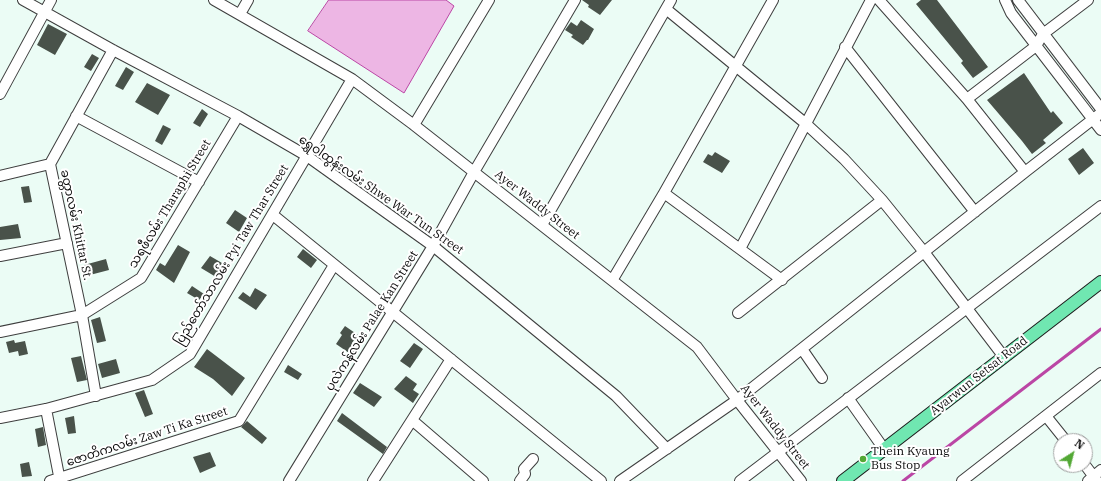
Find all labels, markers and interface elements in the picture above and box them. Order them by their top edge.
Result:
street label: ရွှေဝါထွန်းလမ်း Shwe War Tun Street [296,132,466,258]
street label: သရဖီလမ်း Tharaphi Street [126,137,214,271]
street label: ပြည်တော်သာလမ်း Pyi Taw Thar Street [172,162,292,348]
street label: Ayer Waddy Street [492,167,582,243]
street label: ခတ္တာလမ်း Khittar St. [57,168,95,282]
street label: ပုလဲကန်လမ်း Palae Kan Street [323,248,421,394]
street label: Ayarwun Setsat Road [928,334,1030,418]
street label: Ayer Waddy Street [737,382,813,472]
street label: ဇောတိကလမ်း Zaw Ti Ka Street [65,404,229,470]
north arrow [1053,433,1093,473]
text: N [1072,436,1087,452]
place label: Thein Kyaung Bus Stop [871,445,950,473]
marker: Thein Kyaung Bus Stop [858,454,868,464]

